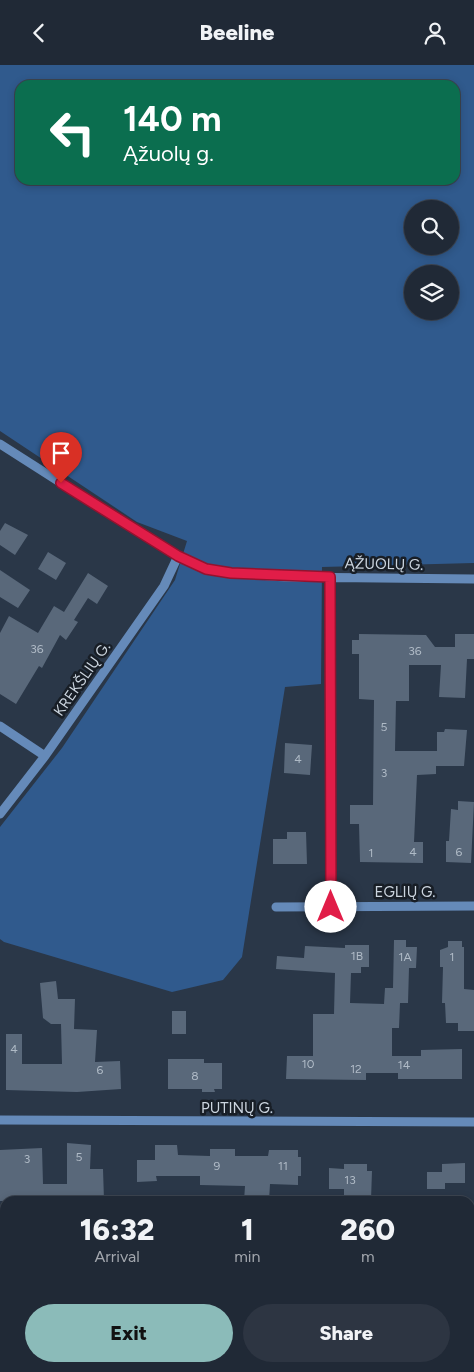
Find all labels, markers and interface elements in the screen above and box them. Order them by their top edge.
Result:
icon: back [25,19,53,47]
text: Beeline [200,19,274,46]
icon: person [421,19,449,47]
text: 140 m [123,98,221,140]
icon: left [40,100,105,165]
text: Ąžuolų g. [123,140,214,167]
map controls [404,200,459,320]
button: search [404,200,459,255]
button: layers [404,265,459,320]
pin [40,432,82,483]
icon: arrive [47,439,75,467]
street label: ĄŽUOLŲ G. [345,554,423,574]
street label: KREKŠLIŲ G. [50,638,114,720]
house number: 36 [30,642,44,656]
house number: 36 [408,644,422,658]
house number: 5 [381,720,388,734]
house number: 4 [294,752,302,766]
house number: 3 [381,766,387,780]
house number: 4 [409,845,417,859]
house number: 6 [456,845,463,859]
house number: 1 [369,846,373,860]
position arrow [304,880,356,932]
street label: EGLIŲ G. [375,883,435,901]
house number: 1B [351,949,363,963]
house number: 1A [398,950,412,964]
house number: 1 [450,950,454,964]
house number: 4 [10,1042,18,1056]
house number: 10 [302,1057,315,1071]
house number: 14 [398,1058,411,1072]
house number: 12 [350,1062,362,1076]
house number: 6 [97,1063,104,1077]
house number: 8 [191,1069,199,1083]
street label: PUTINŲ G. [201,1099,273,1117]
house number: 5 [76,1150,83,1164]
house number: 3 [24,1152,30,1166]
house number: 9 [214,1159,221,1173]
house number: 11 [278,1159,288,1173]
house number: 13 [344,1173,356,1187]
text: 16:32 [80,1211,154,1248]
text: 1 [241,1211,254,1248]
text: 260 [340,1211,395,1248]
text: Arrival [95,1247,140,1266]
text: min [234,1247,261,1266]
text: m [361,1247,375,1266]
button: Exit [25,1304,233,1362]
button: Share [243,1304,450,1362]

